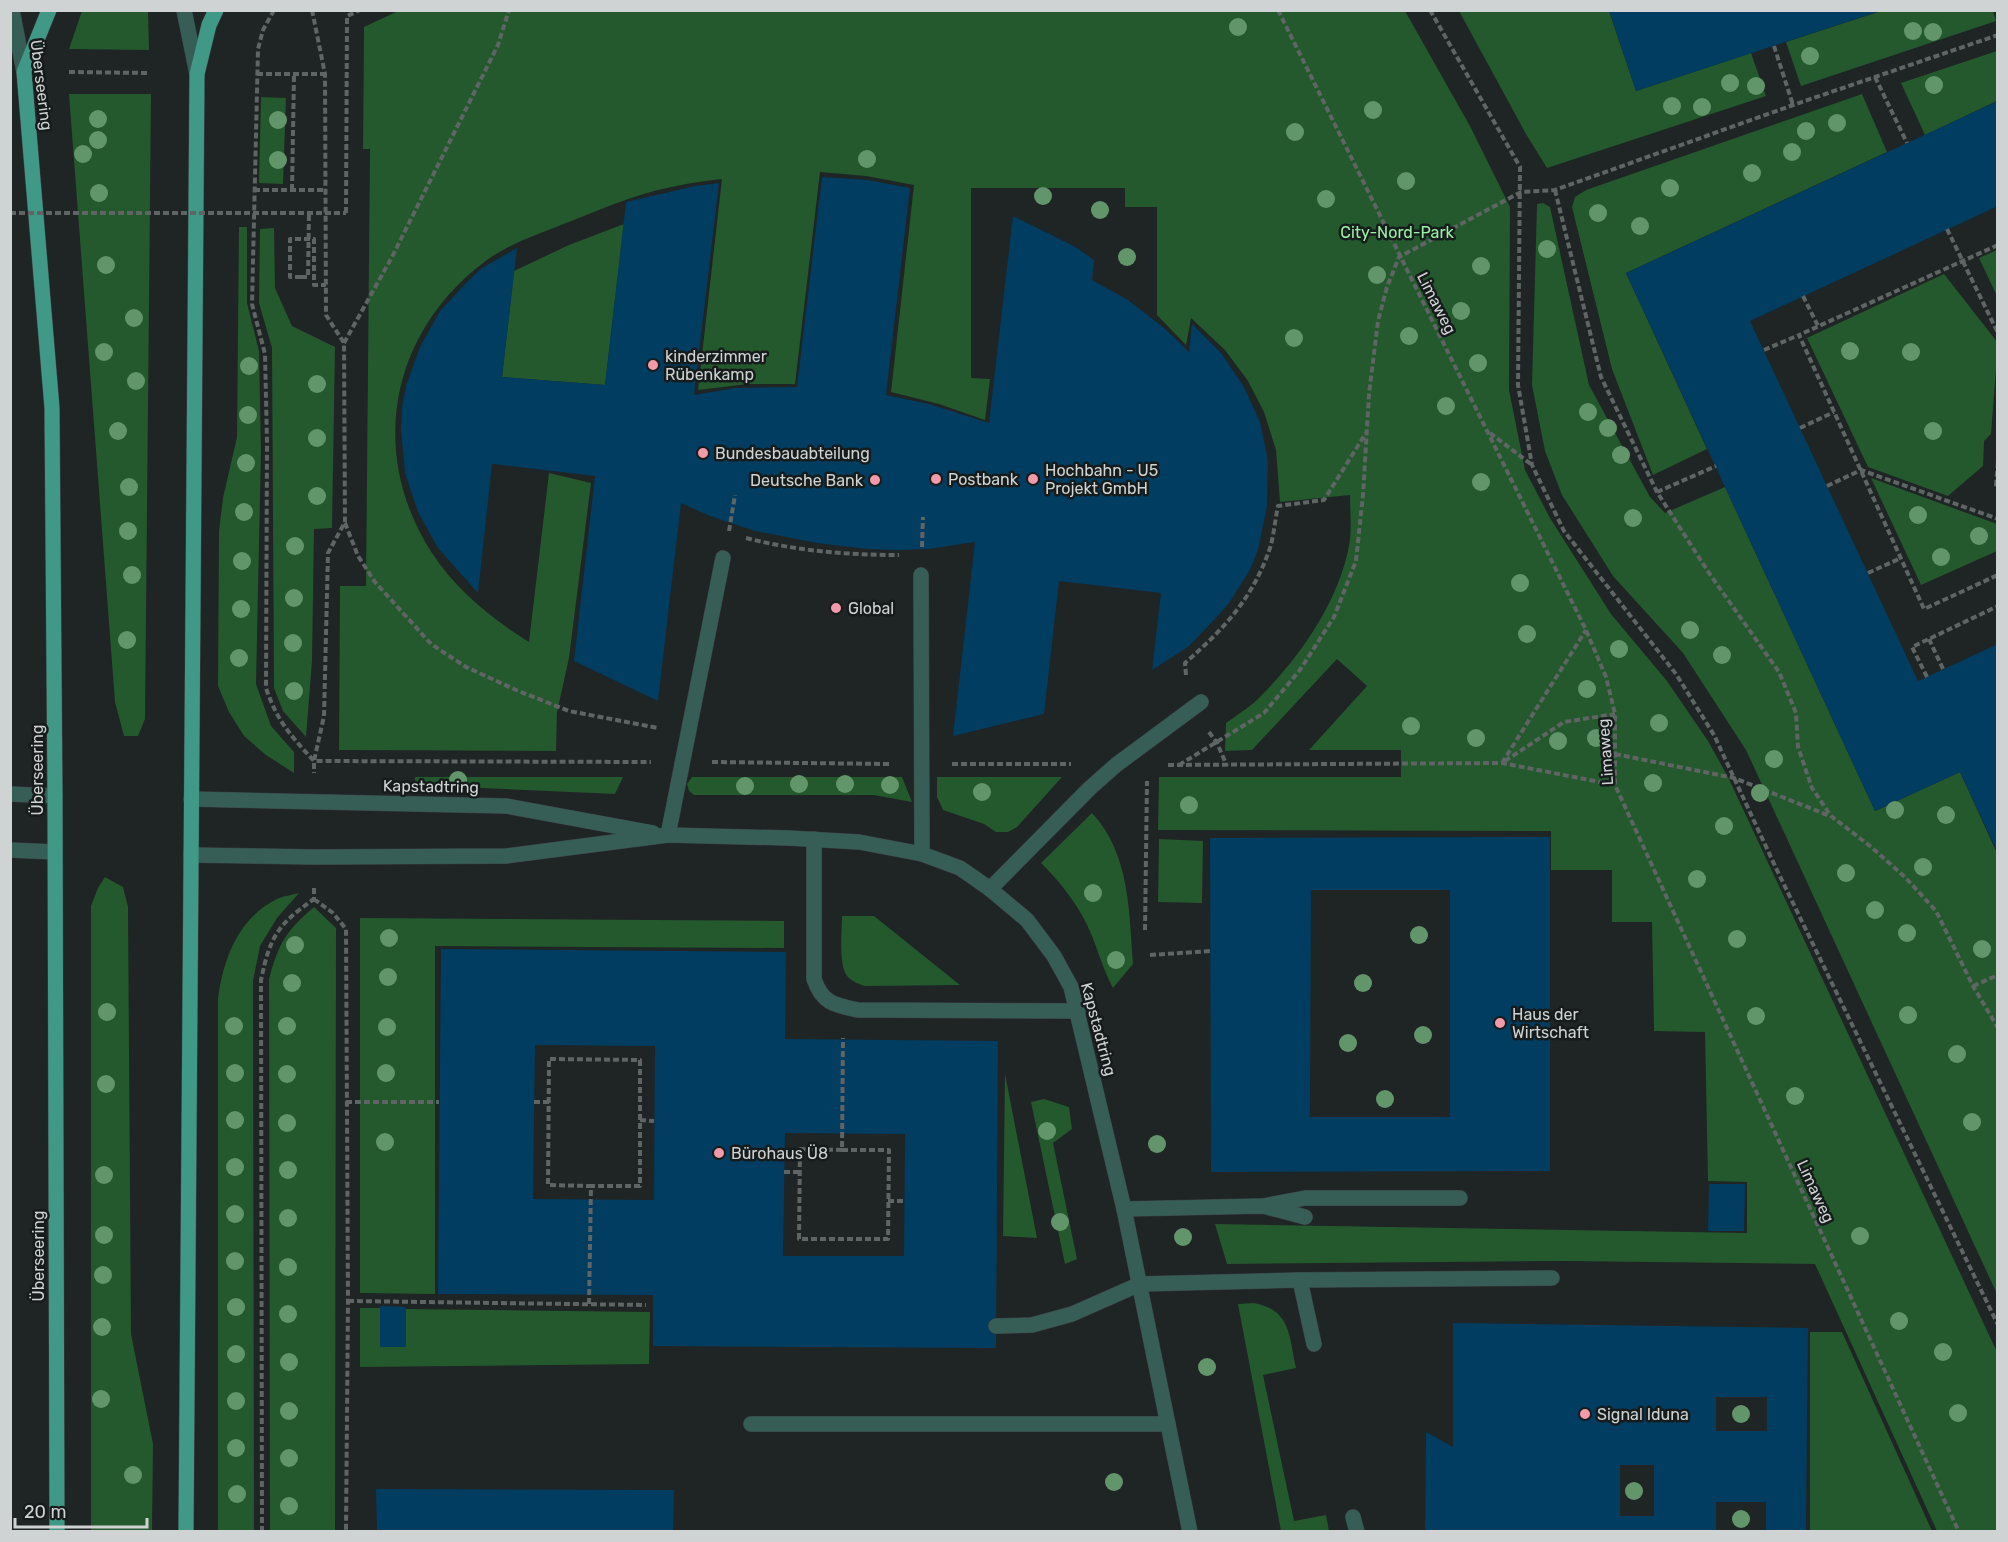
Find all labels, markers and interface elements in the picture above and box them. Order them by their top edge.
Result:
street label: Überseering [27,39,56,131]
park label: City-Nord-Park [1340,223,1455,242]
street label: Limaweg [1413,269,1460,337]
place label: kinderzimmer Rübenkamp [665,347,767,384]
marker: kinderzimmer Rübenkamp [646,358,660,372]
place label: Bundesbauabteilung [715,444,870,463]
marker: Bundesbauabteilung [696,446,710,460]
place label: Hochbahn - U5 Projekt GmbH [1045,461,1158,498]
place label: Postbank [948,470,1019,489]
place label: Deutsche Bank [750,471,864,490]
marker: Postbank [929,472,943,486]
marker: Hochbahn - U5 Projekt GmbH [1026,472,1040,486]
marker: Deutsche Bank [868,473,882,487]
place label: Global [848,599,894,618]
marker: Global [829,601,843,615]
street label: Limaweg [1594,718,1617,786]
street label: Überseering [28,724,47,816]
street label: Kapstadtring [383,776,479,797]
street label: Kapstadtring [1077,980,1120,1078]
place label: Haus der Wirtschaft [1512,1005,1589,1042]
marker: Haus der Wirtschaft [1493,1016,1507,1030]
place label: Bürohaus Ü8 [731,1144,828,1163]
marker: Bürohaus Ü8 [712,1146,726,1160]
street label: Limaweg [1793,1157,1838,1226]
street label: Überseering [29,1210,48,1302]
place label: Signal Iduna [1597,1405,1689,1424]
marker: Signal Iduna [1578,1407,1592,1421]
scale bar [15,1491,147,1529]
text: 20 m [24,1501,66,1523]

